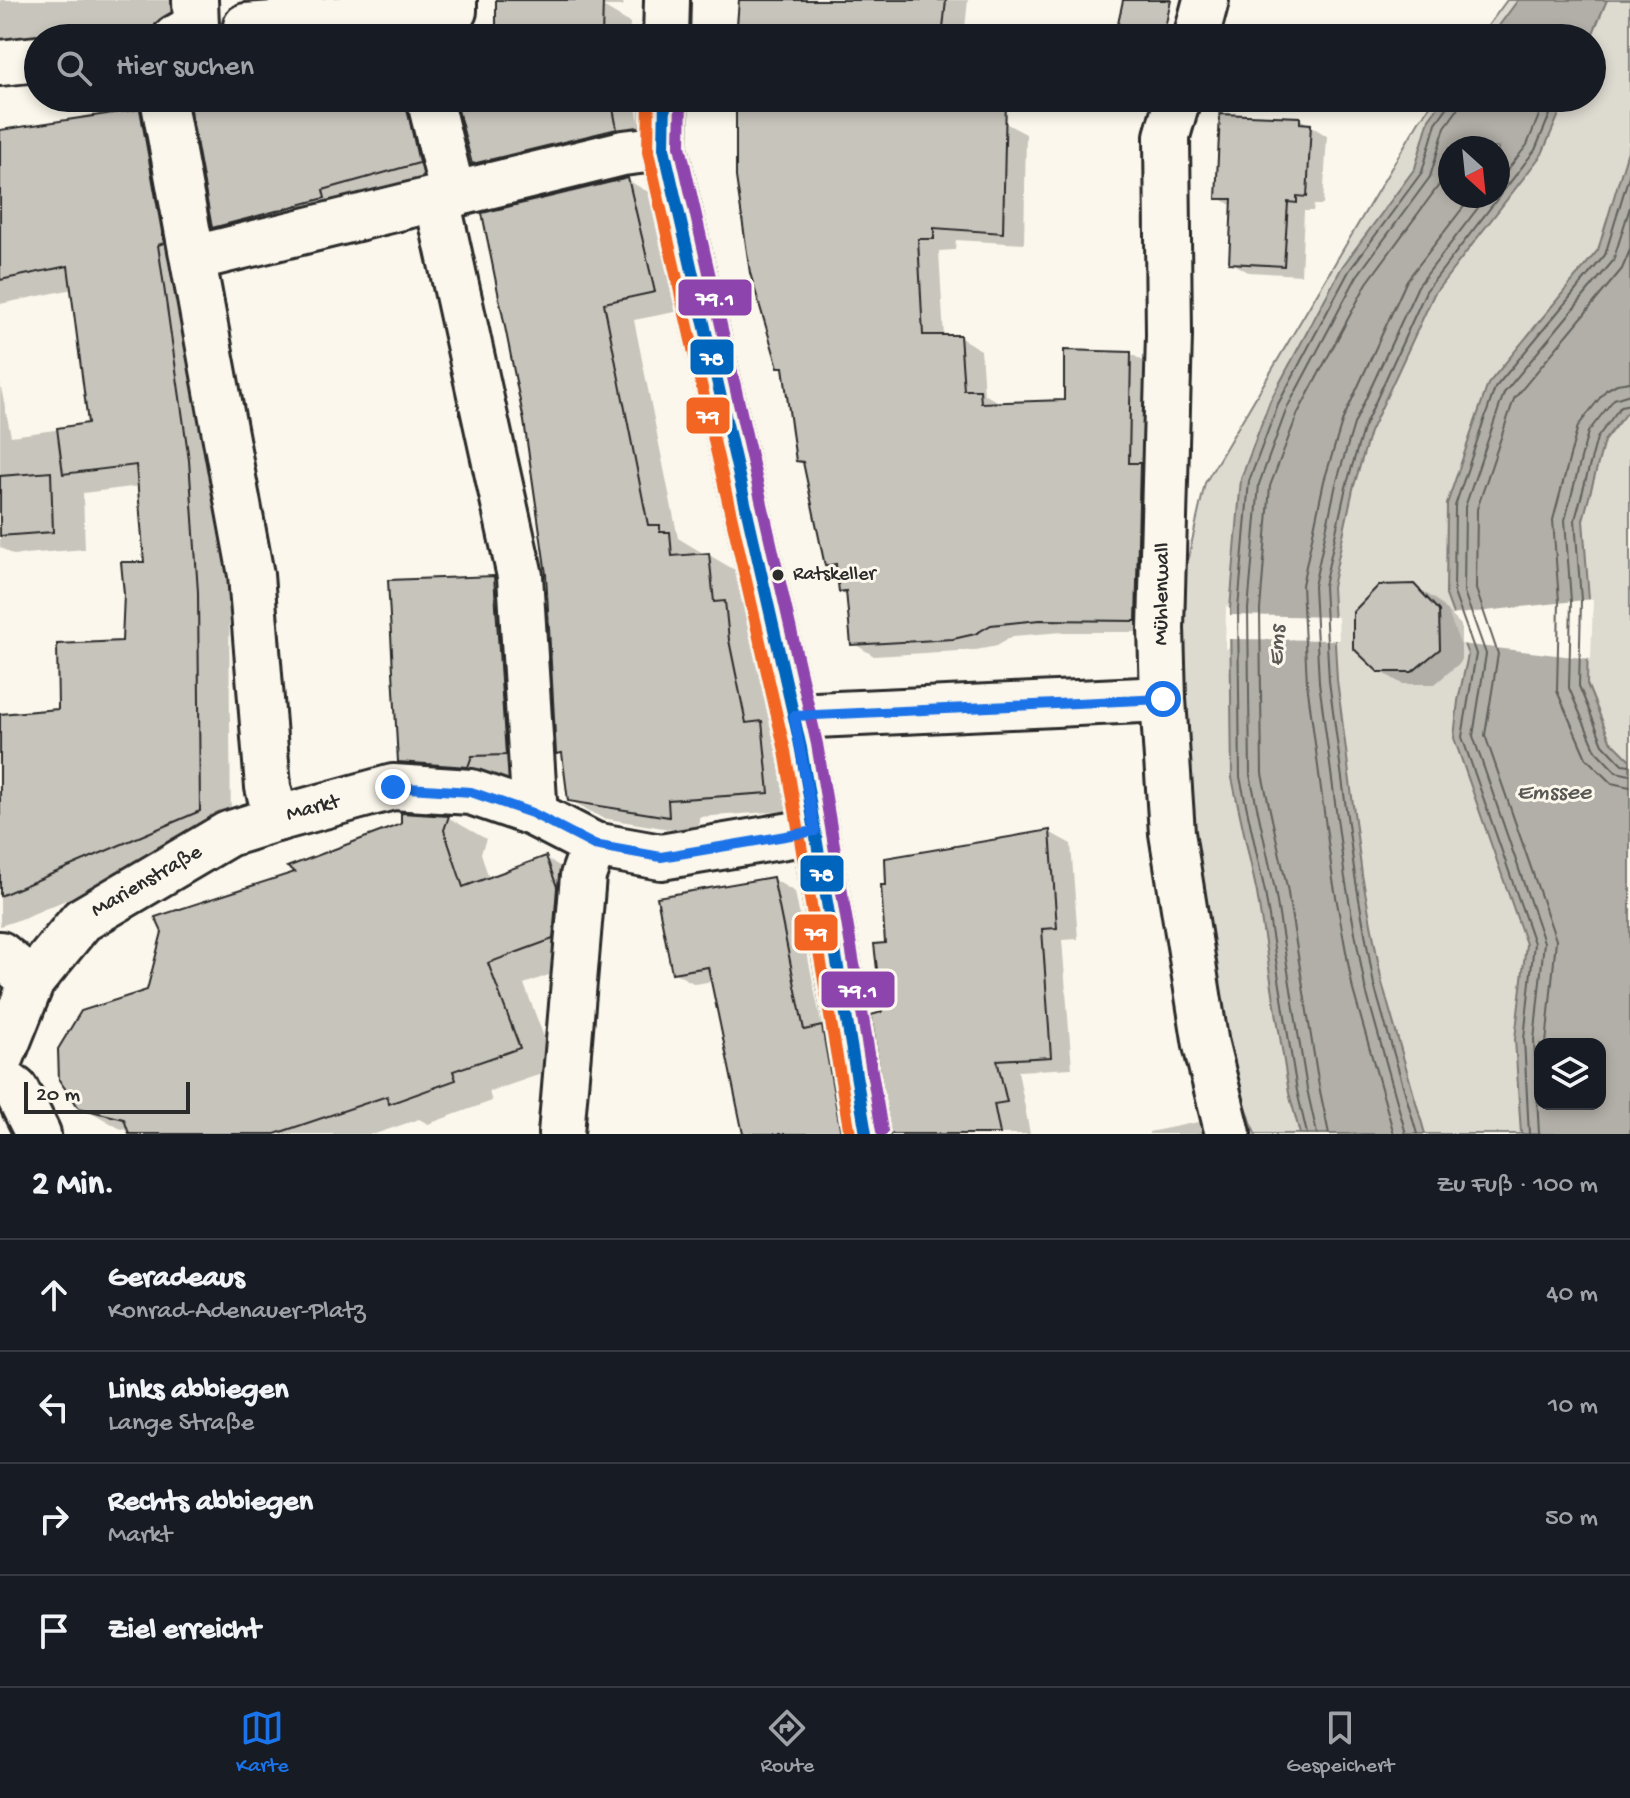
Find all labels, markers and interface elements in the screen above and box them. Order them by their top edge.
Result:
search box [24,24,1606,112]
icon: search [52,46,96,90]
text: Hier suchen [116,51,254,86]
north arrow [1438,136,1510,208]
line badge: 79.1 [677,278,753,317]
text: 79.1 [695,288,734,314]
line badge: 78 [689,338,735,376]
text: 78 [699,348,724,374]
line badge: 79 [685,396,731,435]
text: 79 [696,406,719,432]
street label: Mühlenwall [1149,542,1177,646]
place label: Ratskeller [793,564,877,587]
marker: Ratskeller [770,567,786,583]
water label: Ems [1263,623,1293,667]
route start [1145,681,1181,717]
route end [375,769,411,805]
water label: Emssee [1517,779,1593,808]
street label: Markt [284,789,344,829]
street label: Marienstraße [87,840,208,924]
line badge: 78 [799,854,845,893]
text: 78 [809,864,834,890]
line badge: 79 [793,913,839,952]
text: 79 [804,923,827,949]
line badge: 79.1 [820,970,896,1009]
text: 79.1 [838,980,877,1006]
map controls [1534,1038,1606,1110]
button: layers [1534,1038,1606,1110]
scale bar [24,1078,190,1114]
text: 20 m [36,1083,80,1109]
text: 2 Min. [32,1166,115,1206]
text: Zu Fuß · 100 m [1436,1171,1598,1202]
text: Geradeaus [108,1262,245,1297]
icon: ahead [32,1273,76,1317]
text: 40 m [1546,1280,1598,1311]
text: Konrad-Adenauer-Platz [108,1297,366,1328]
text: Links abbiegen [108,1374,288,1409]
icon: left [32,1385,76,1429]
text: 10 m [1548,1392,1598,1423]
text: Lange Straße [108,1409,254,1440]
text: Rechts abbiegen [108,1486,313,1521]
icon: right [32,1497,76,1541]
text: 50 m [1545,1504,1598,1535]
text: Markt [108,1521,172,1552]
icon: arrive [32,1609,76,1653]
text: Ziel erreicht [108,1614,260,1649]
tab: Karte [236,1706,289,1780]
tab: Route [761,1706,814,1780]
tab: Gespeichert [1286,1706,1394,1780]

